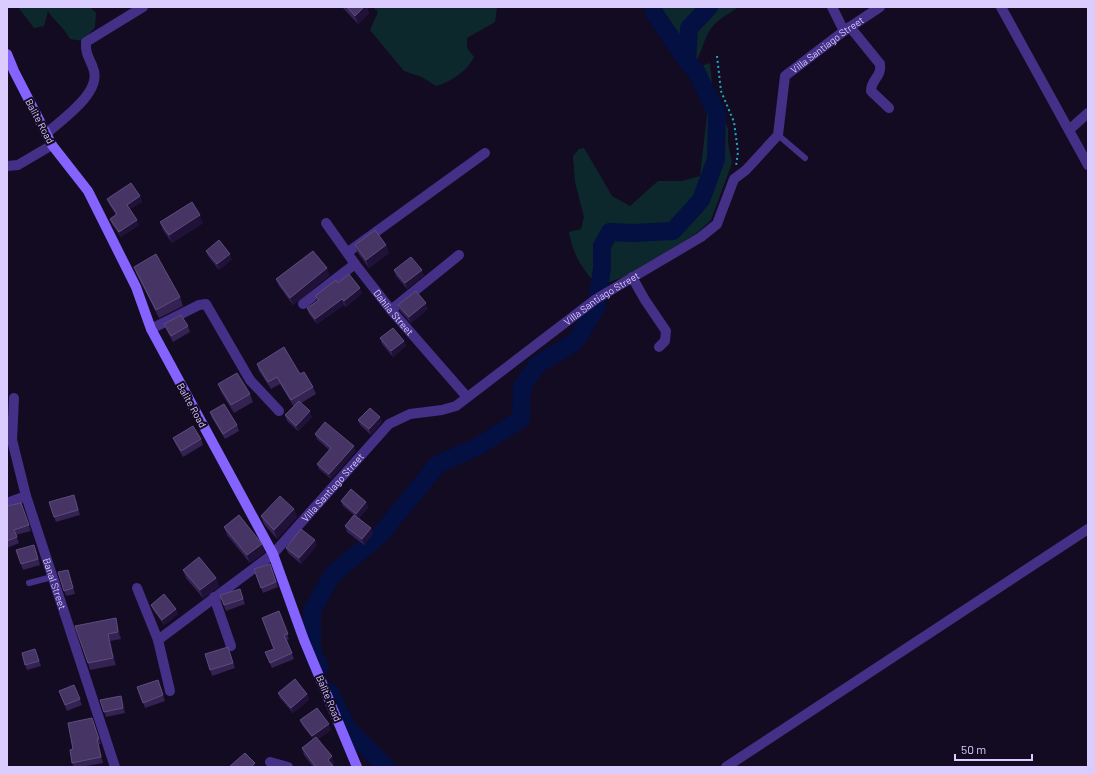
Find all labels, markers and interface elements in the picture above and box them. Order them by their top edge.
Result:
street label: Villa Santiago Street [788,13,866,76]
street label: Balite Road [23,97,57,145]
street label: Villa Santiago Street [561,269,641,328]
street label: Dahlia Street [371,287,416,338]
street label: Balite Road [175,381,209,429]
street label: Villa Santiago Street [299,450,367,524]
street label: Banal Street [41,556,69,611]
street label: Balite Road [314,673,344,723]
scale bar [955,736,1032,762]
text: 50 m [961,742,986,756]

